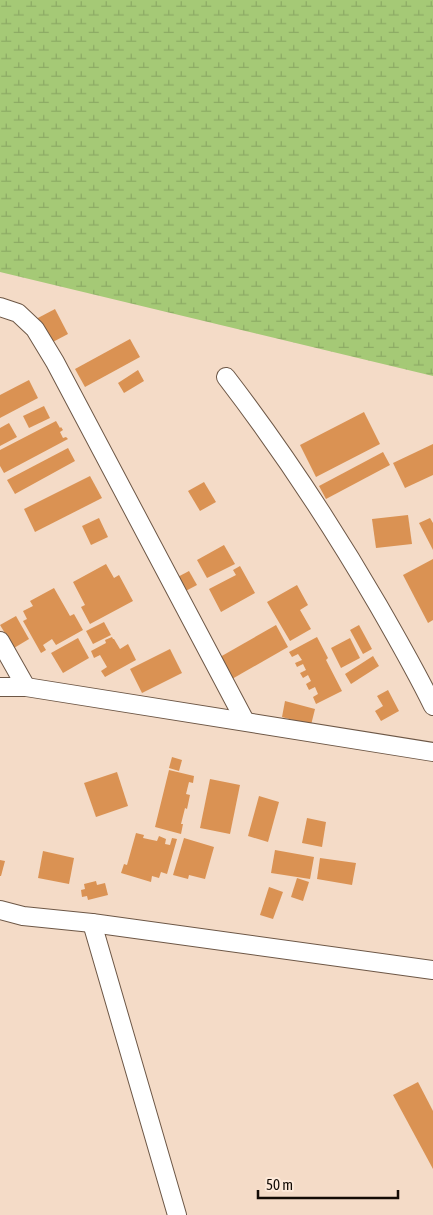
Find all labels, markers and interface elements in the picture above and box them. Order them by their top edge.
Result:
scale bar [258,1168,398,1200]
text: 50 m [266,1176,293,1193]

